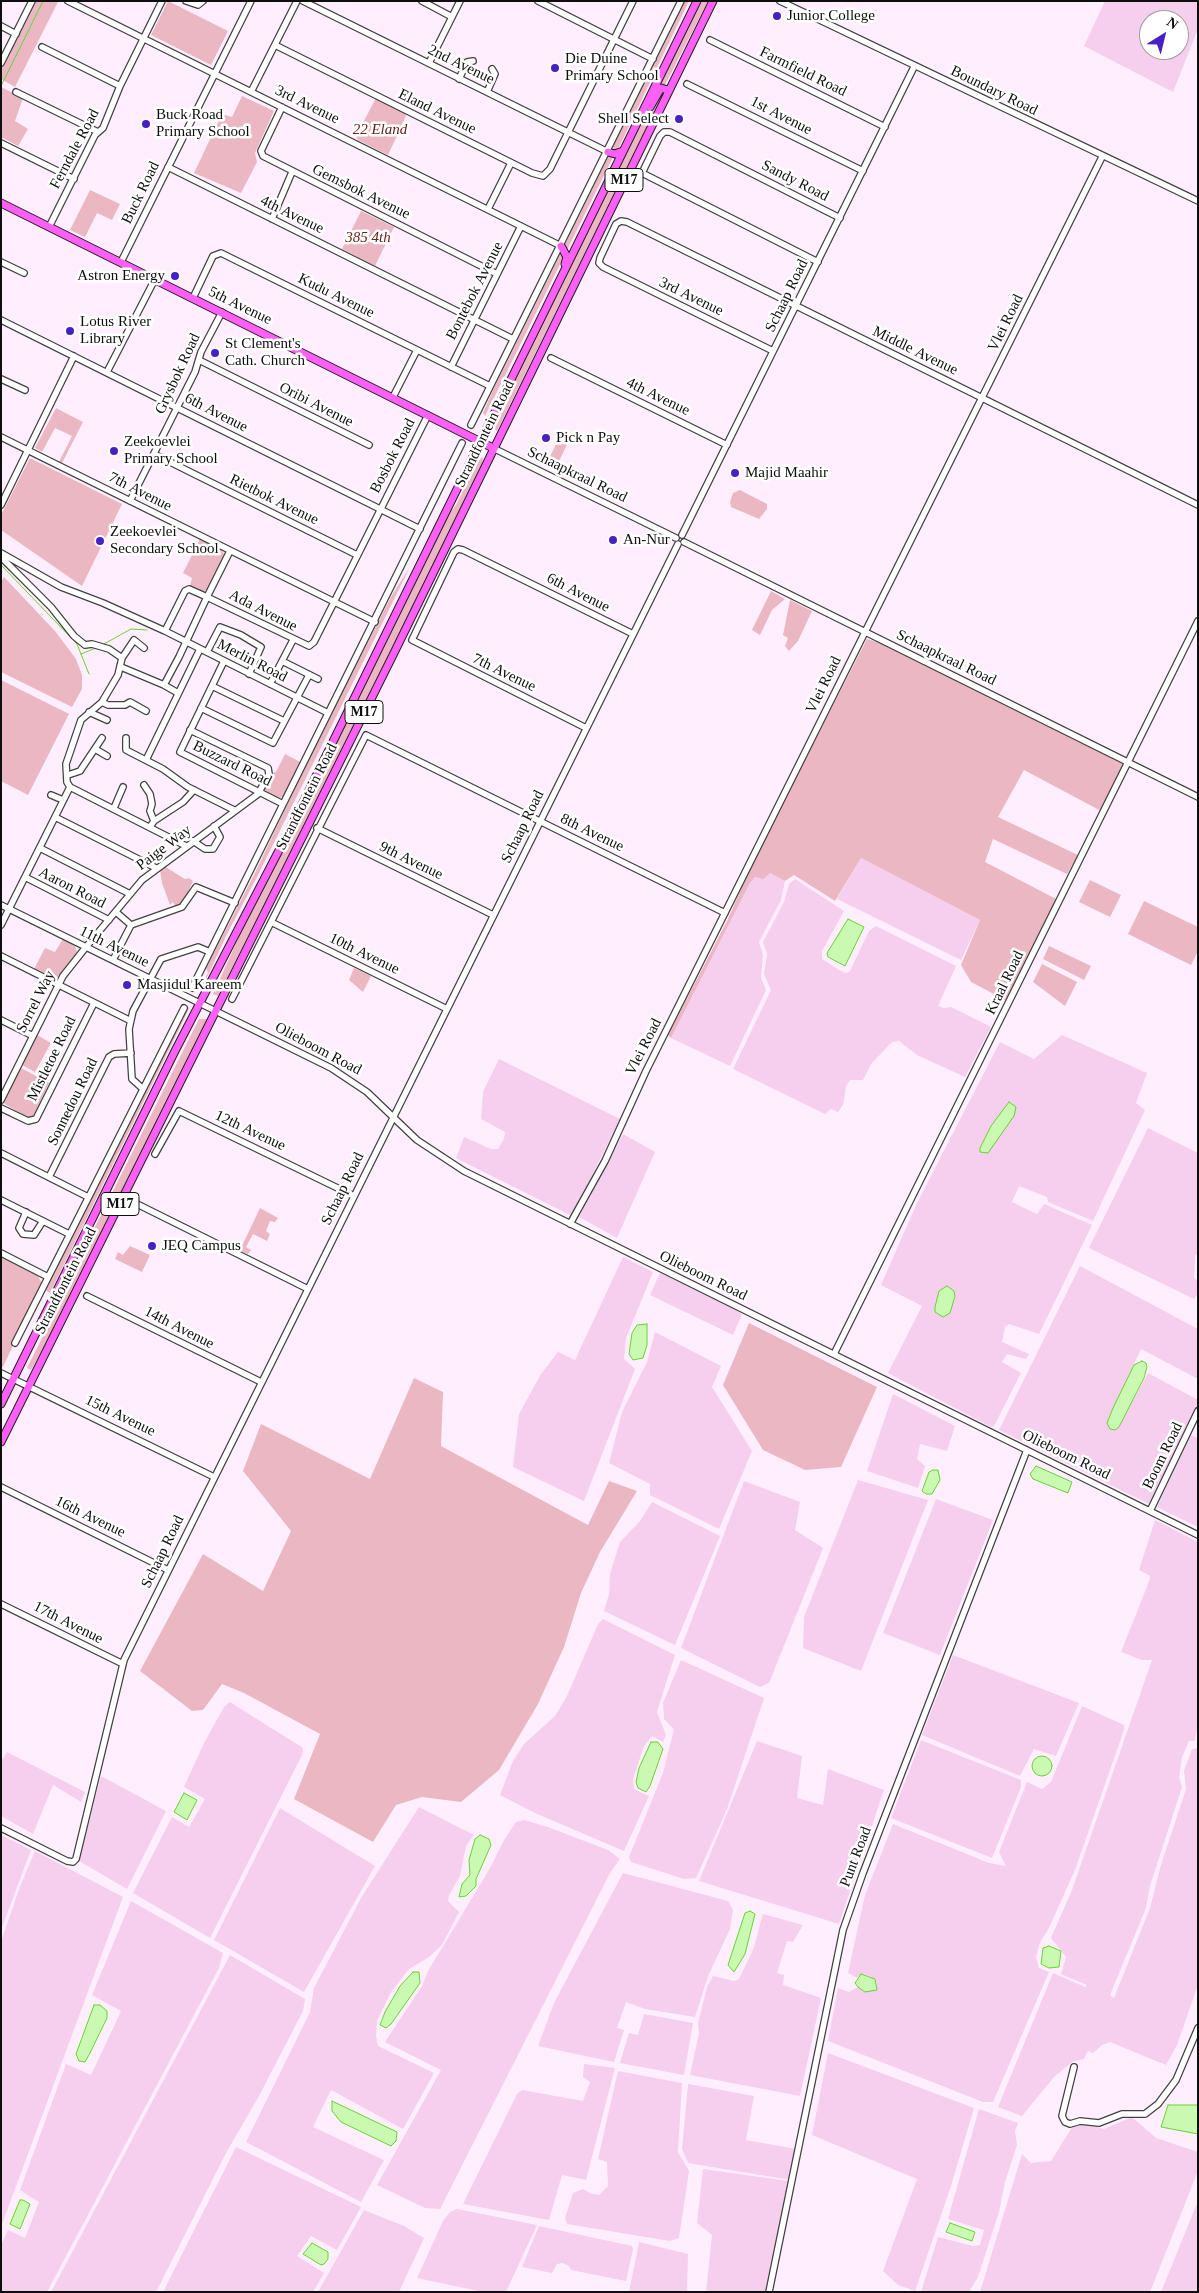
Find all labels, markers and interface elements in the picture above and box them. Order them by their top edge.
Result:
place label: Junior College [787,7,875,25]
marker: Junior College [771,10,783,22]
north arrow [1139,10,1189,60]
text: N [1164,14,1181,32]
street label: 2nd Avenue [425,41,497,89]
street label: Farmfield Road [757,43,849,101]
place label: Die Duine Primary School [565,50,659,85]
marker: Die Duine Primary School [549,62,561,74]
street label: Boundary Road [948,62,1040,120]
street label: 3rd Avenue [272,82,342,128]
street label: Eland Avenue [395,85,479,139]
street label: 1st Avenue [747,93,815,139]
street label: Ferndale Road [46,106,104,192]
place label: Buck Road Primary School [156,106,250,141]
place label: Shell Select [598,110,669,128]
marker: Shell Select [673,113,685,125]
marker: Buck Road Primary School [140,118,152,130]
park label: 22 Eland [353,121,407,139]
street label: Sandy Road [758,156,832,206]
street label: Buck Road [118,159,164,227]
street label: Gemsbok Avenue [309,161,413,223]
road number: M17 [605,168,643,192]
street label: 4th Avenue [257,192,327,238]
park label: 385 4th [345,229,391,247]
street label: Bontebok Avenue [443,239,507,343]
street label: Schaap Road [762,257,812,335]
place label: Astron Energy [77,267,165,285]
marker: Astron Energy [169,270,181,282]
street label: Kudu Avenue [295,270,377,322]
street label: 3rd Avenue [656,274,726,320]
street label: 5th Avenue [205,283,275,329]
street label: Vlei Road [984,292,1028,354]
place label: Lotus River Library [80,313,151,348]
street label: Middle Avenue [869,323,961,379]
marker: Lotus River Library [64,325,76,337]
street label: Grysbok Road [151,331,205,417]
place label: St Clement's Cath. Church [225,335,305,370]
marker: St Clement's Cath. Church [209,347,221,359]
street label: 4th Avenue [623,374,693,420]
street label: Strandfontein Road [451,377,519,491]
street label: Oribi Avenue [276,379,356,431]
street label: 6th Avenue [181,389,251,437]
street label: Bosbok Road [367,416,419,496]
place label: Pick n Pay [556,429,620,447]
marker: Pick n Pay [540,432,552,444]
place label: Zeekoevlei Primary School [124,433,218,468]
street label: Schaapkraal Road [524,443,630,507]
marker: Zeekoevlei Primary School [108,445,120,457]
place label: Majid Maahir [745,464,828,482]
marker: Majid Maahir [729,467,741,479]
street label: 7th Avenue [105,468,175,516]
street label: Rietbok Avenue [227,471,321,529]
place label: Zeekoevlei Secondary School [110,523,219,558]
place label: An-Nur [623,531,670,549]
marker: An-Nur [607,534,619,546]
marker: Zeekoevlei Secondary School [94,535,106,547]
street label: 6th Avenue [543,569,613,617]
street label: Ada Avenue [226,586,300,636]
street label: Schaapkraal Road [893,626,999,690]
street label: Merlin Road [214,636,290,686]
street label: 7th Avenue [469,650,539,696]
street label: Vlei Road [802,654,846,716]
road number: M17 [345,700,383,724]
street label: Buzzard Road [190,737,274,791]
street label: Strandfontein Road [272,741,342,853]
street label: Schaap Road [498,788,548,866]
street label: 8th Avenue [557,810,627,856]
street label: Paige Way [133,821,195,875]
street label: 9th Avenue [376,838,446,884]
street label: Aaron Road [35,863,109,913]
street label: 11th Avenue [76,922,152,972]
street label: 10th Avenue [326,929,402,979]
street label: Kraal Road [982,948,1028,1018]
street label: Sorrel Way [13,968,59,1036]
place label: Masjidul Kareem [137,976,242,994]
marker: Masjidul Kareem [121,979,133,991]
street label: Mistletoe Road [24,1014,80,1104]
street label: Vlei Road [622,1016,666,1078]
street label: Olieboom Road [272,1019,364,1079]
street label: Sonnedou Road [44,1055,102,1149]
street label: 12th Avenue [212,1107,288,1155]
street label: Schaap Road [318,1150,368,1228]
road number: M17 [101,1192,139,1216]
street label: Strandfontein Road [31,1225,101,1337]
place label: JEQ Campus [162,1237,241,1255]
marker: JEQ Campus [146,1240,158,1252]
street label: Olieboom Road [656,1247,750,1305]
street label: 14th Avenue [141,1303,217,1353]
street label: 15th Avenue [82,1391,158,1441]
street label: Boom Road [1139,1420,1187,1492]
street label: Olieboom Road [1019,1426,1113,1484]
street label: 16th Avenue [52,1492,128,1542]
street label: Schaap Road [138,1513,188,1591]
street label: 17th Avenue [30,1598,106,1648]
street label: Punt Road [836,1824,876,1890]

